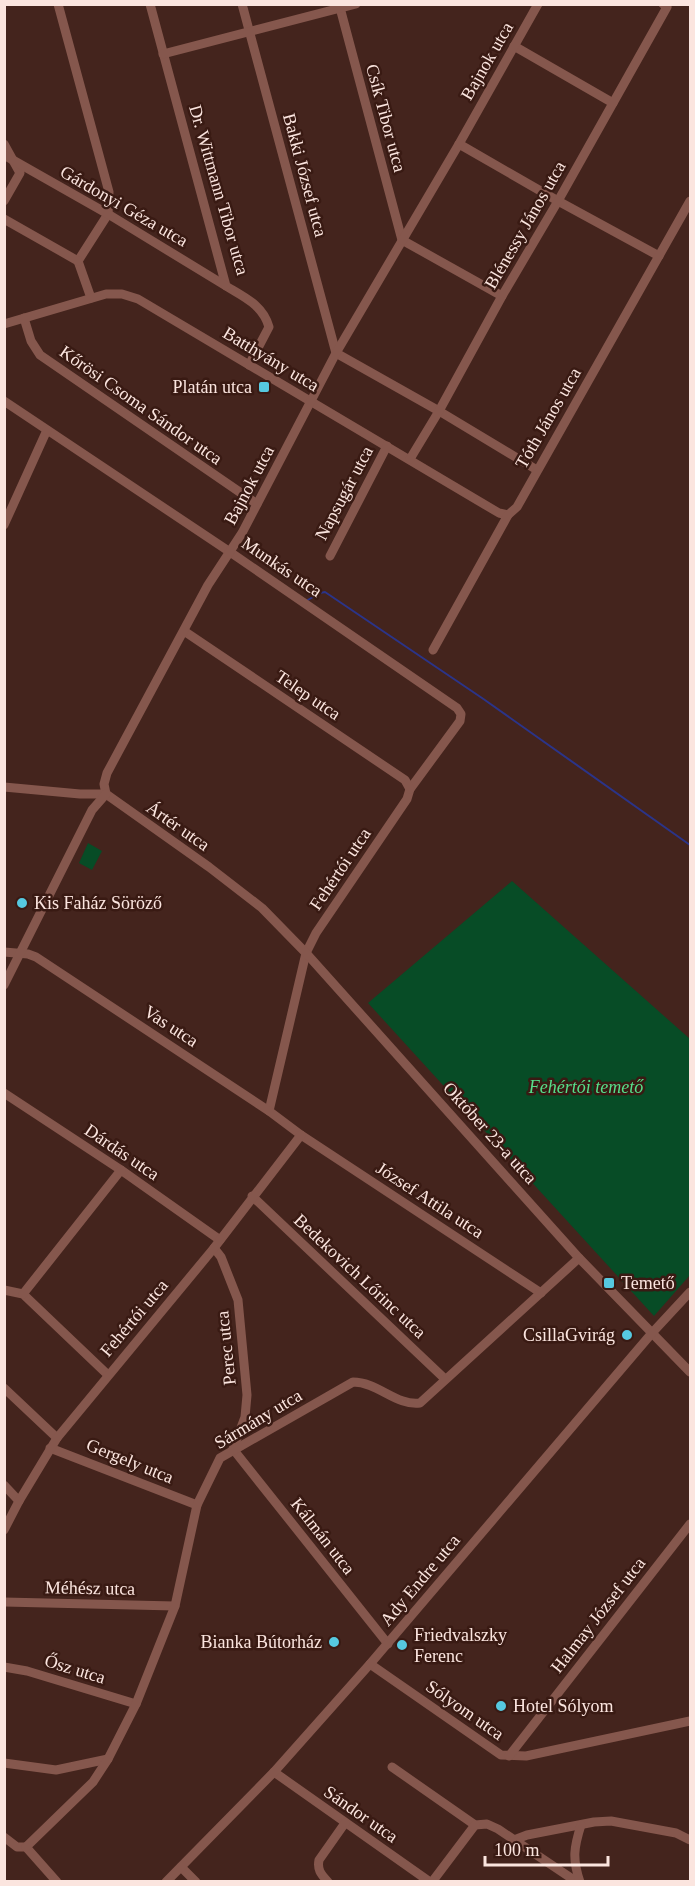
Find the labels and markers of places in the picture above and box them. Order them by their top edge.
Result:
place label: Platán utca [173,377,252,397]
marker: Platán utca [257,380,271,394]
place label: Kis Faház Söröző [34,893,162,913]
marker: Kis Faház Söröző [15,896,29,910]
place label: Temető [621,1273,675,1293]
marker: Temető [602,1276,616,1290]
place label: CsillaGvirág [523,1325,615,1345]
marker: CsillaGvirág [620,1328,634,1342]
place label: Friedvalszky Ferenc [414,1625,507,1666]
place label: Bianka Bútorház [201,1632,322,1652]
marker: Bianka Bútorház [327,1635,341,1649]
marker: Friedvalszky Ferenc [395,1638,409,1652]
place label: Hotel Sólyom [513,1696,614,1716]
marker: Hotel Sólyom [494,1699,508,1713]

